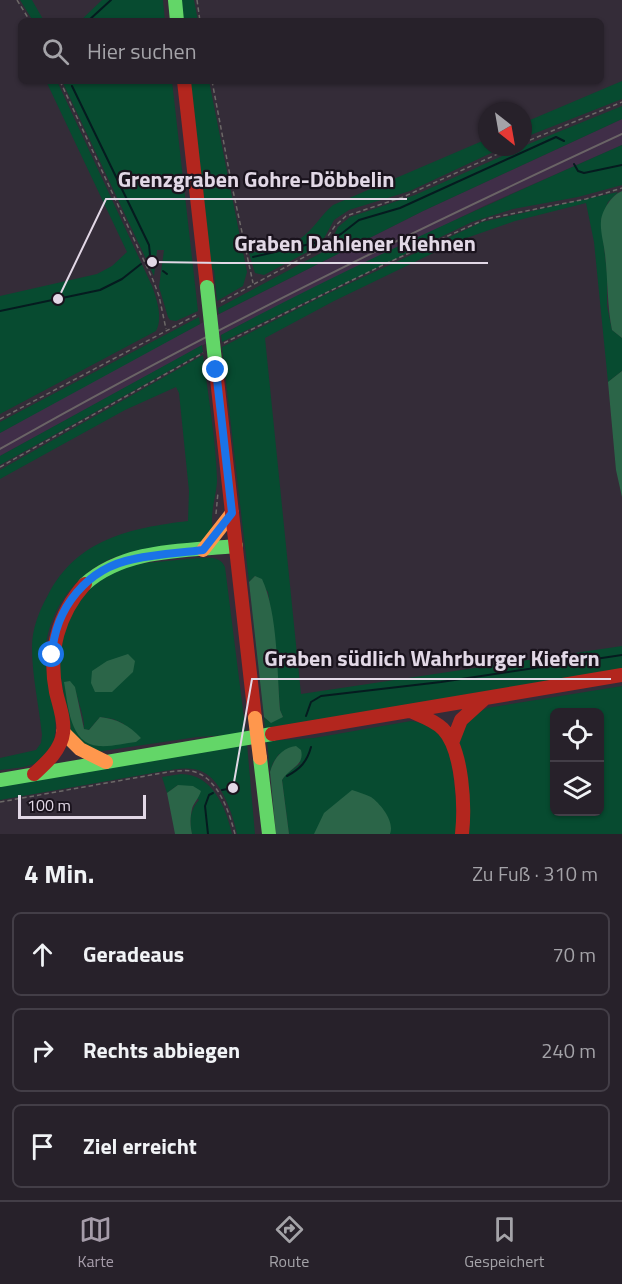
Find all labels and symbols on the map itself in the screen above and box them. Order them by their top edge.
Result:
north arrow [478,102,532,156]
callout: Grenzgraben Gohre-Döbbelin [106,159,407,199]
text: Grenzgraben Gohre-Döbbelin [118,162,394,196]
callout: Graben Dahlener Kiehnen [222,223,488,263]
text: Graben Dahlener Kiehnen [234,226,476,260]
route end [202,356,228,382]
callout: Graben südlich Wahrburger Kiefern [252,639,611,679]
route start [38,641,64,667]
text: Graben südlich Wahrburger Kiefern [264,641,600,675]
scale bar [18,792,146,820]

